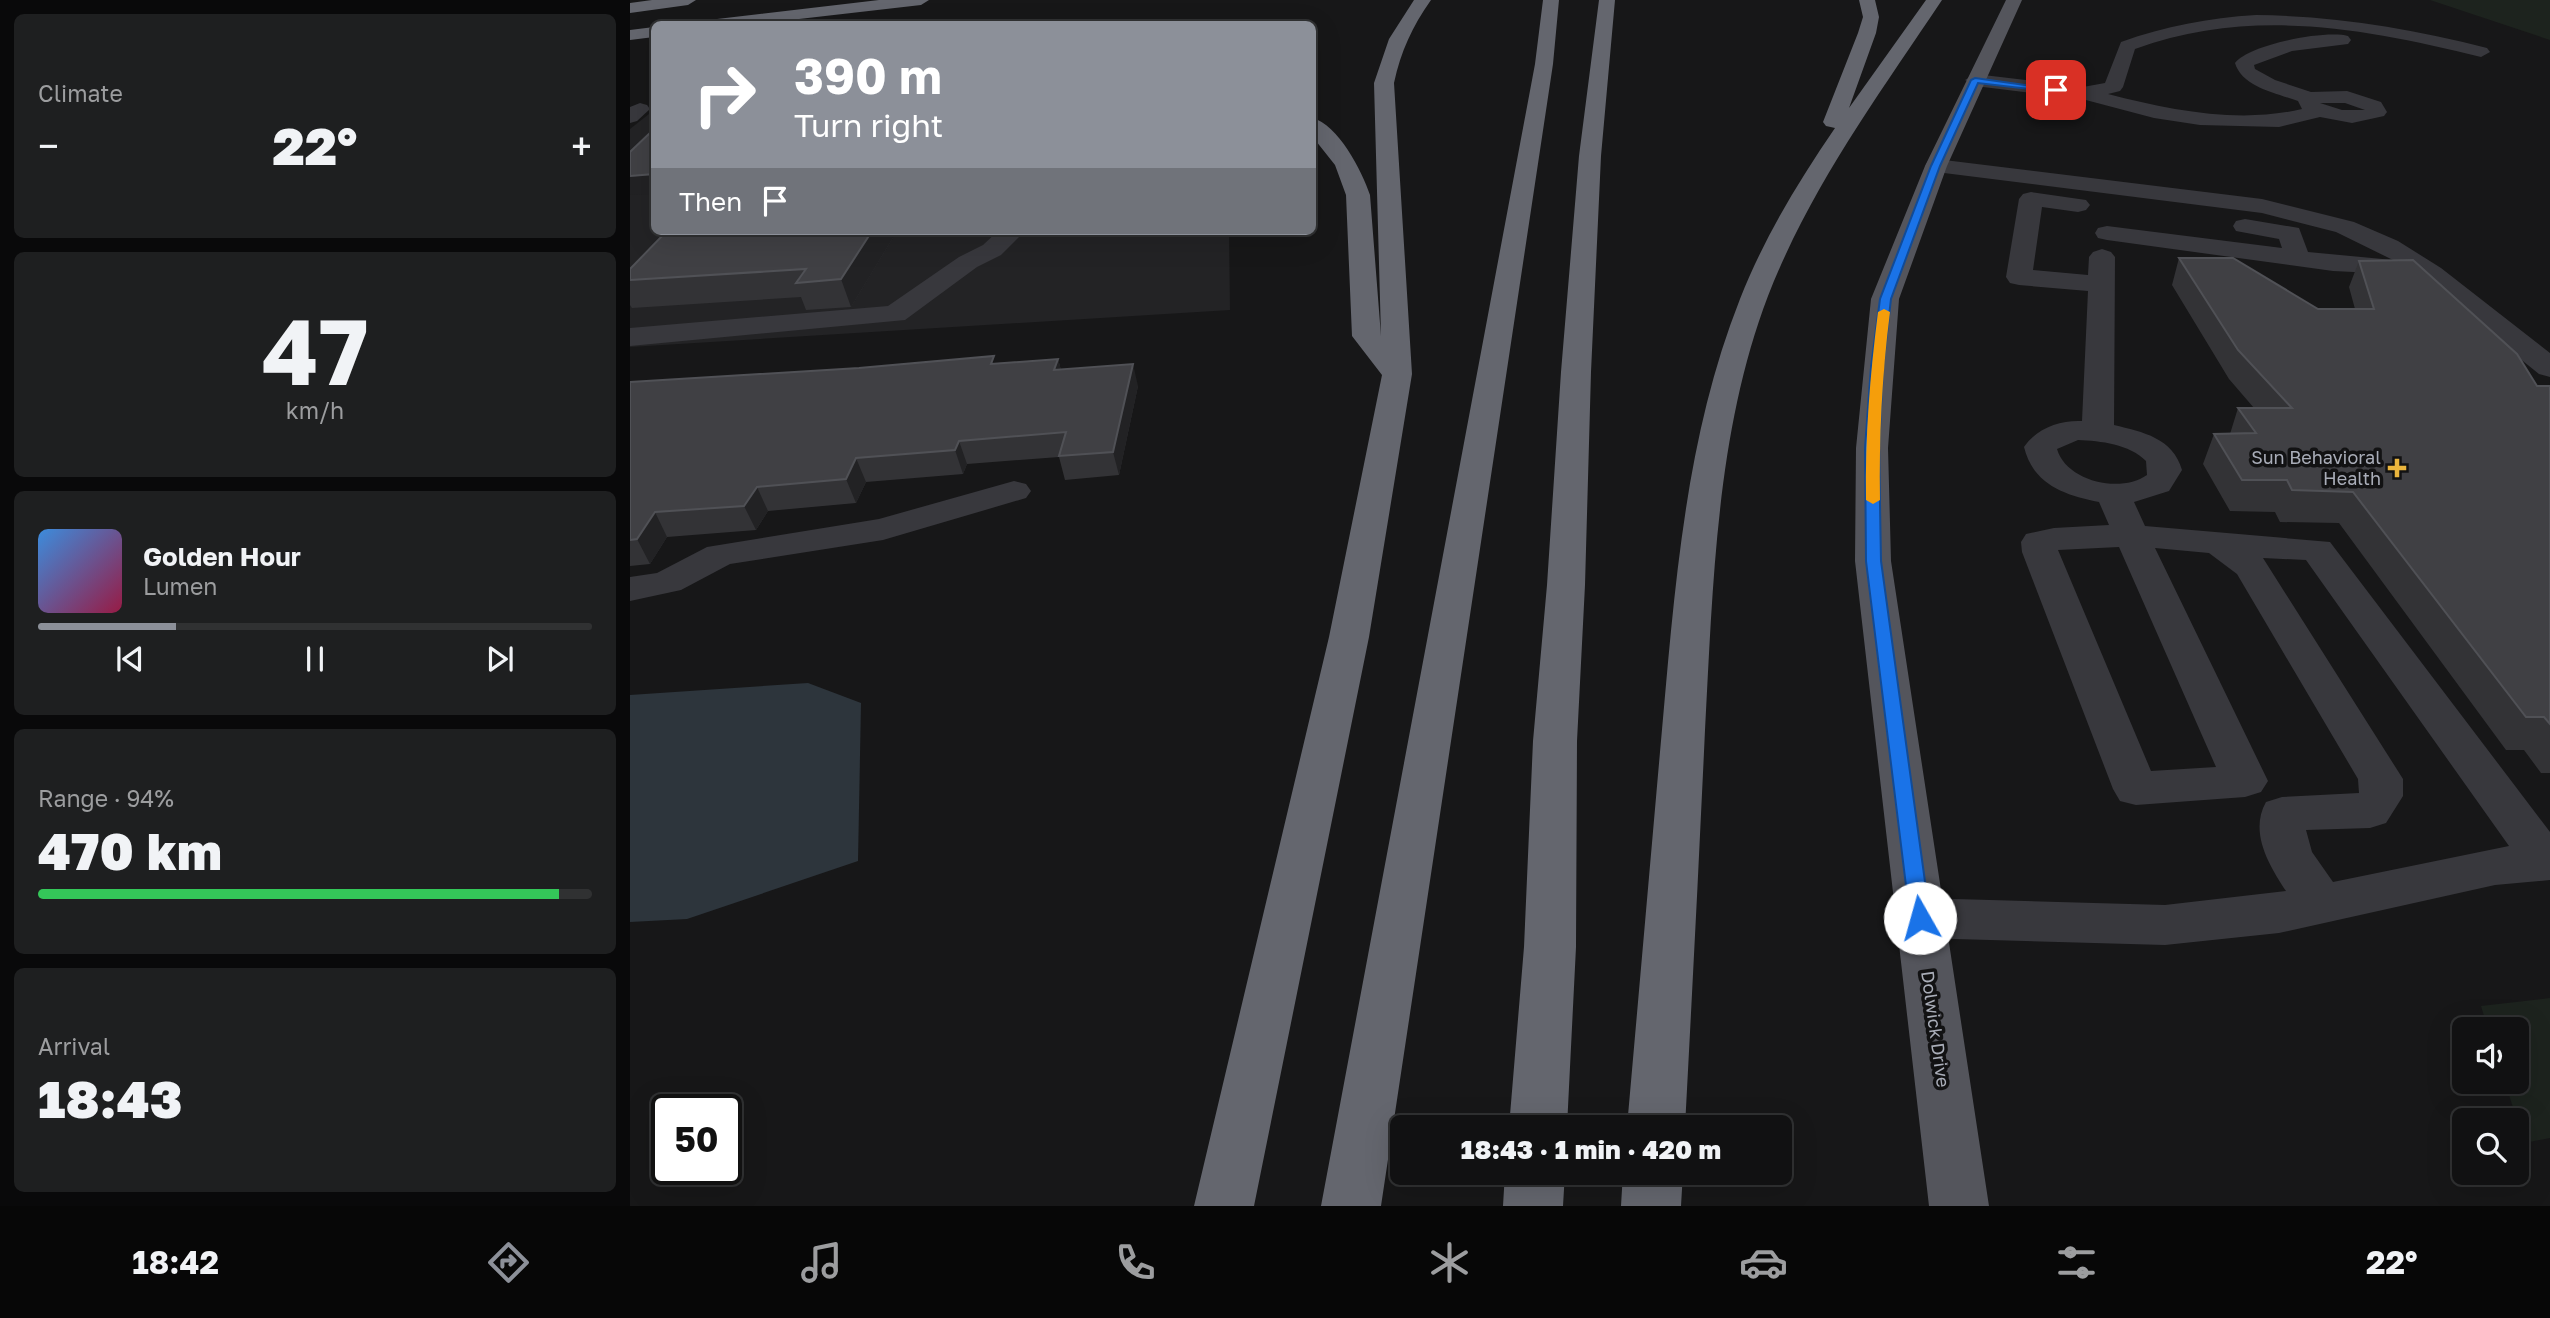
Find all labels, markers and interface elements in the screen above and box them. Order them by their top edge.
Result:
text: 390 m [794,46,942,105]
icon: right [679,49,770,140]
pin [2026,60,2086,120]
icon: arrive [2037,71,2075,109]
text: Climate [38,79,123,107]
text: Turn right [794,106,943,144]
text: 22° [273,114,357,176]
text: − [38,123,59,168]
text: + [571,123,592,168]
icon: arrive [756,182,794,220]
text: Then [679,186,742,217]
text: 47 [262,296,368,405]
text: km/h [286,396,344,424]
place label: Sun Behavioral Health [2251,446,2381,489]
marker: Sun Behavioral Health [2387,458,2407,478]
text: Golden Hour [143,541,301,572]
text: Lumen [143,572,217,600]
icon: previous [111,640,149,678]
icon: pause [296,640,334,678]
icon: next [481,640,519,678]
text: Range · 94% [38,784,174,812]
text: 470 km [38,819,222,881]
position arrow [1883,881,1957,955]
street label: Dolwick Drive [1917,969,1955,1089]
map controls [2452,1017,2529,1185]
button: sound [2452,1017,2529,1094]
text: Arrival [38,1032,110,1060]
text: 18:43 [38,1067,182,1129]
speed limit sign: 50 [651,1094,742,1185]
button: search [2452,1108,2529,1185]
text: 18:43 · 1 min · 420 m [1461,1134,1721,1165]
icon: directions [484,1238,533,1287]
icon: music [797,1238,846,1287]
icon: phone [1111,1238,1160,1287]
icon: climate [1425,1238,1474,1287]
icon: car [1739,1238,1788,1287]
icon: filters [2052,1238,2101,1287]
text: 18:42 [132,1243,219,1281]
text: 22° [2366,1243,2418,1281]

